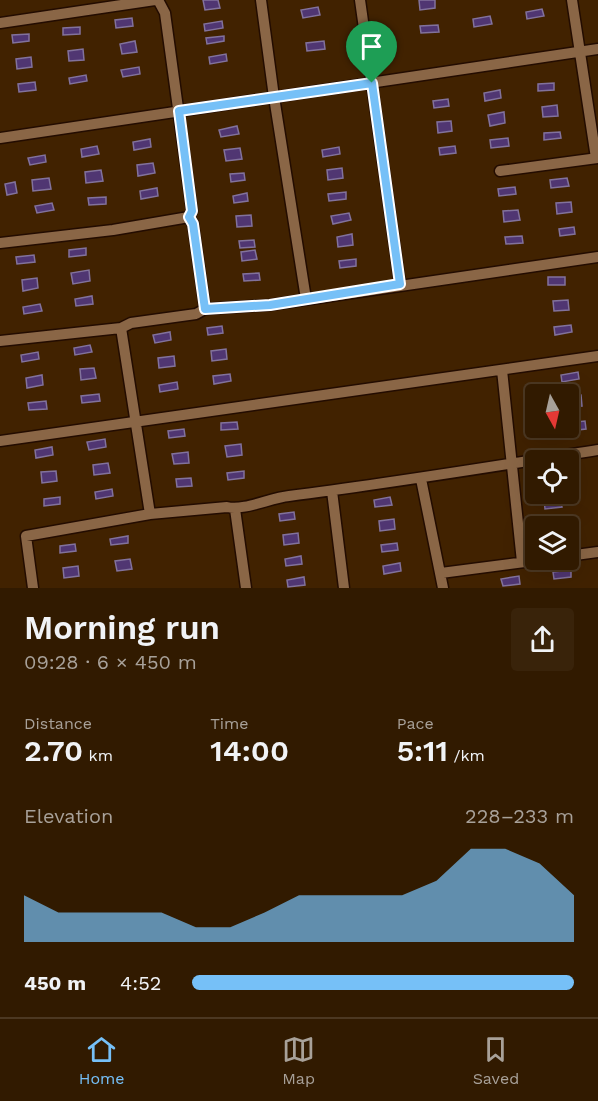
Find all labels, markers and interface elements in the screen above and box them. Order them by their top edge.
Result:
pin [346,21,397,83]
icon: arrive [355,30,388,63]
north arrow [525,384,579,438]
map controls [525,384,579,570]
button: locate [525,450,579,504]
button: layers [525,516,579,570]
text: Morning run [24,608,220,647]
button: share [511,608,574,671]
text: 09:28 · 6 × 450 m [24,650,197,674]
text: Distance [24,714,92,733]
text: Time [210,714,248,733]
text: Pace [397,714,434,733]
text: 2.70 [24,733,83,768]
text: 14:00 [210,733,289,768]
text: 5:11 [397,733,448,768]
text: km [83,746,113,765]
text: /km [448,746,485,765]
text: Elevation [24,804,113,828]
text: 228–233 m [465,804,574,828]
text: 450 m [24,971,86,995]
text: 4:52 [120,971,161,995]
tab: Home [79,1033,125,1088]
tab: Map [282,1033,315,1088]
tab: Saved [473,1033,519,1088]

